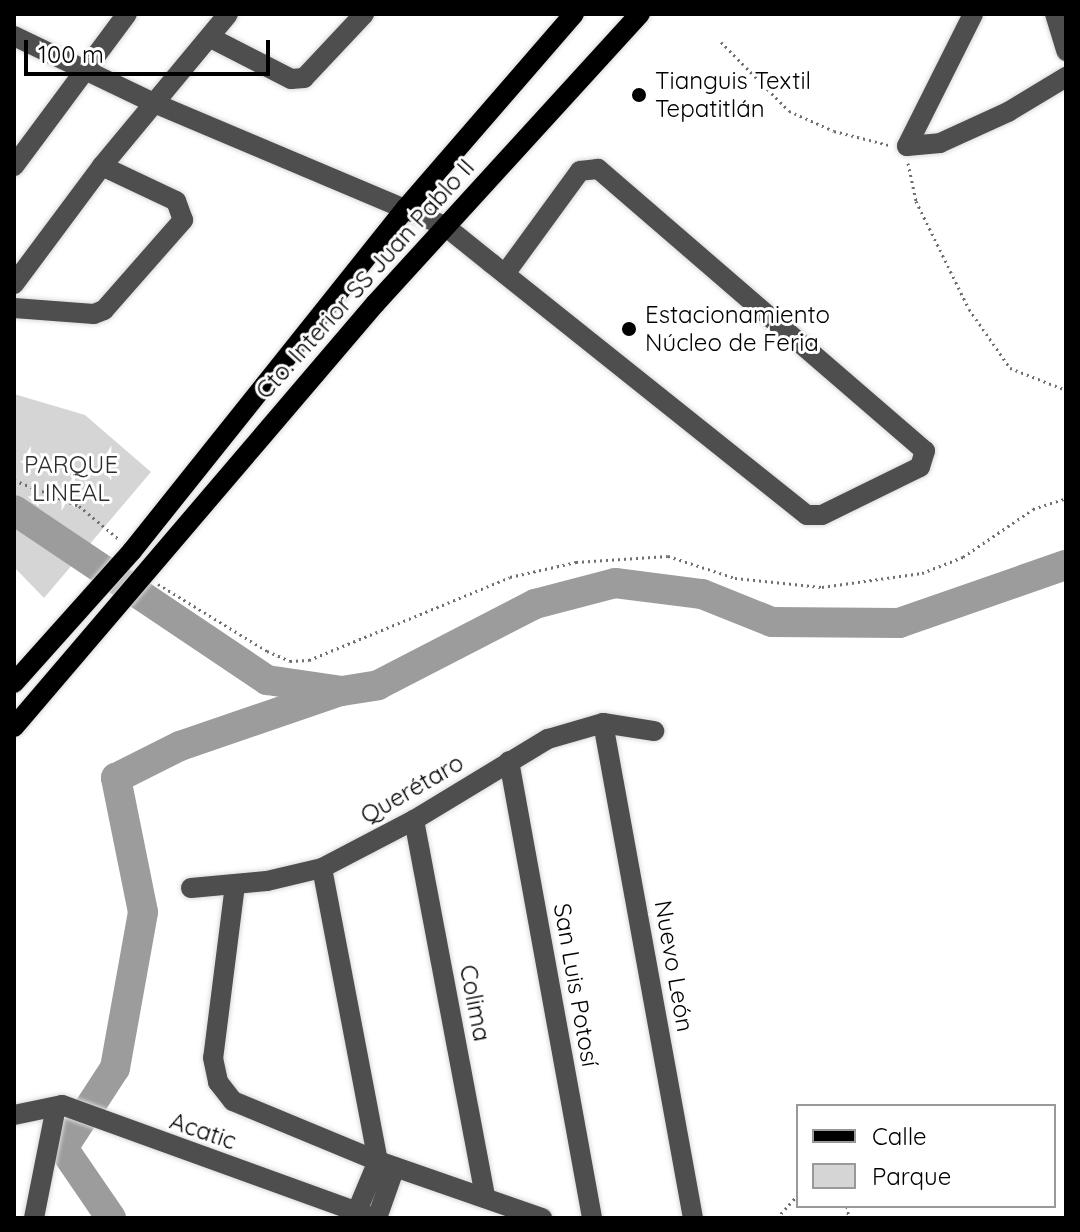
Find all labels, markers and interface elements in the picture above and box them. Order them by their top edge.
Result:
scale bar [28,24,274,74]
text: 100 m [38,39,104,69]
place label: Tianguis Textil Tepatitlán [655,67,811,123]
marker: Tianguis Textil Tepatitlán [630,86,648,104]
street label: Cto. Interior SS Juan Pablo II [250,153,480,405]
place label: Estacionamiento Núcleo de Feria [645,301,830,357]
marker: Estacionamiento Núcleo de Feria [620,320,638,338]
park label: PARQUE LINEAL [24,451,118,507]
street label: Querétaro [355,748,469,830]
street label: Nuevo León [648,898,700,1034]
street label: San Luis Potosí [547,901,605,1069]
street label: Colima [453,962,497,1044]
legend [796,1104,1056,1208]
street label: Acatic [166,1106,240,1156]
text: Calle [872,1121,927,1151]
text: Parque [872,1161,951,1191]

